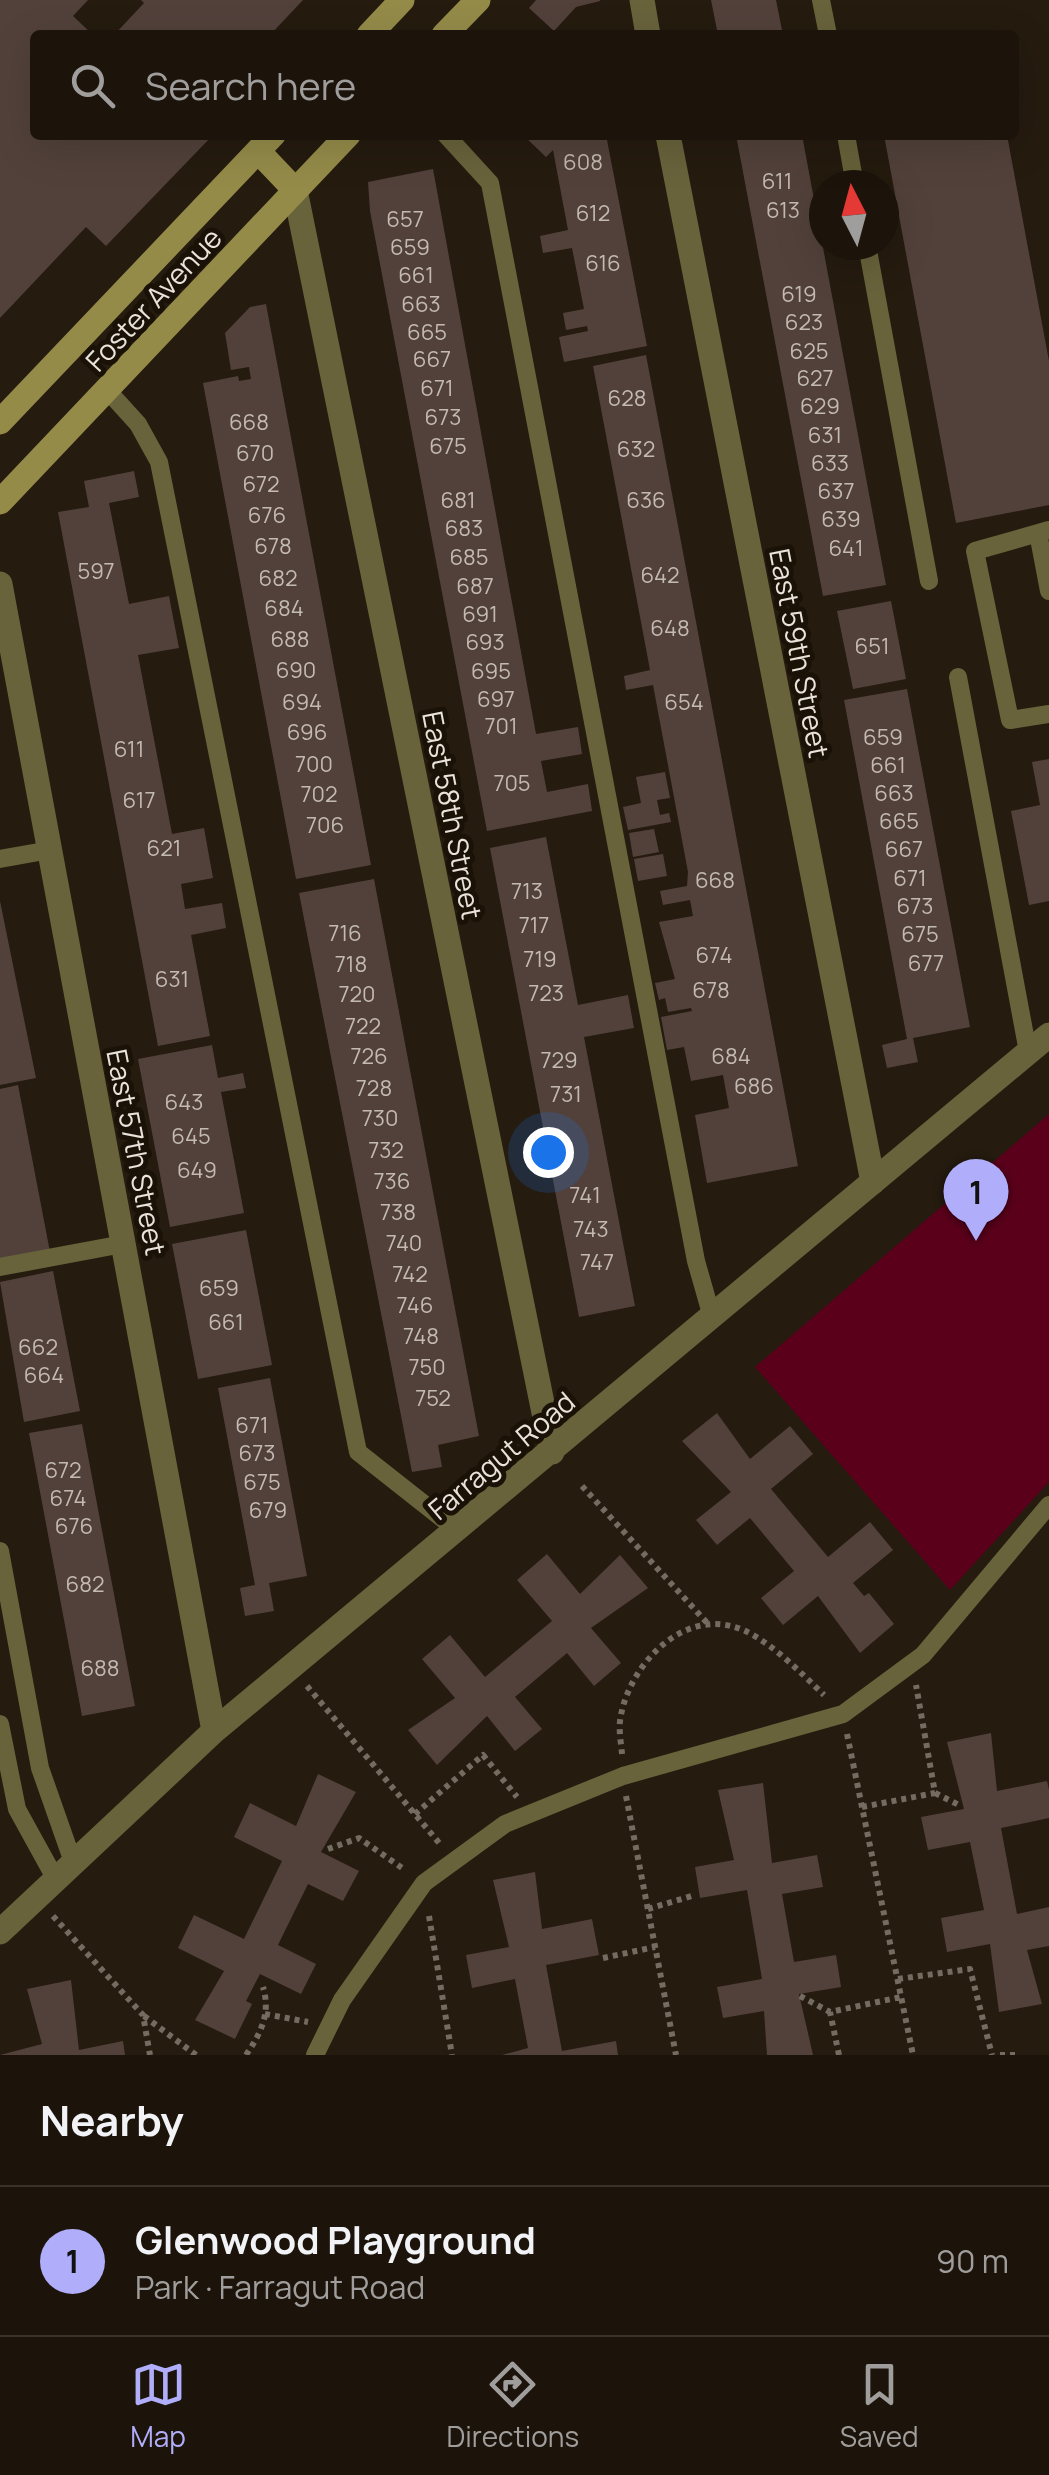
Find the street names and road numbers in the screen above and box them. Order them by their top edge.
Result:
street label: Foster Avenue [77,219,229,379]
street label: East 59th Street [761,545,839,761]
street label: East 58th Street [414,708,492,922]
street label: East 57th Street [98,1046,176,1258]
street label: Farragut Road [420,1382,582,1528]

